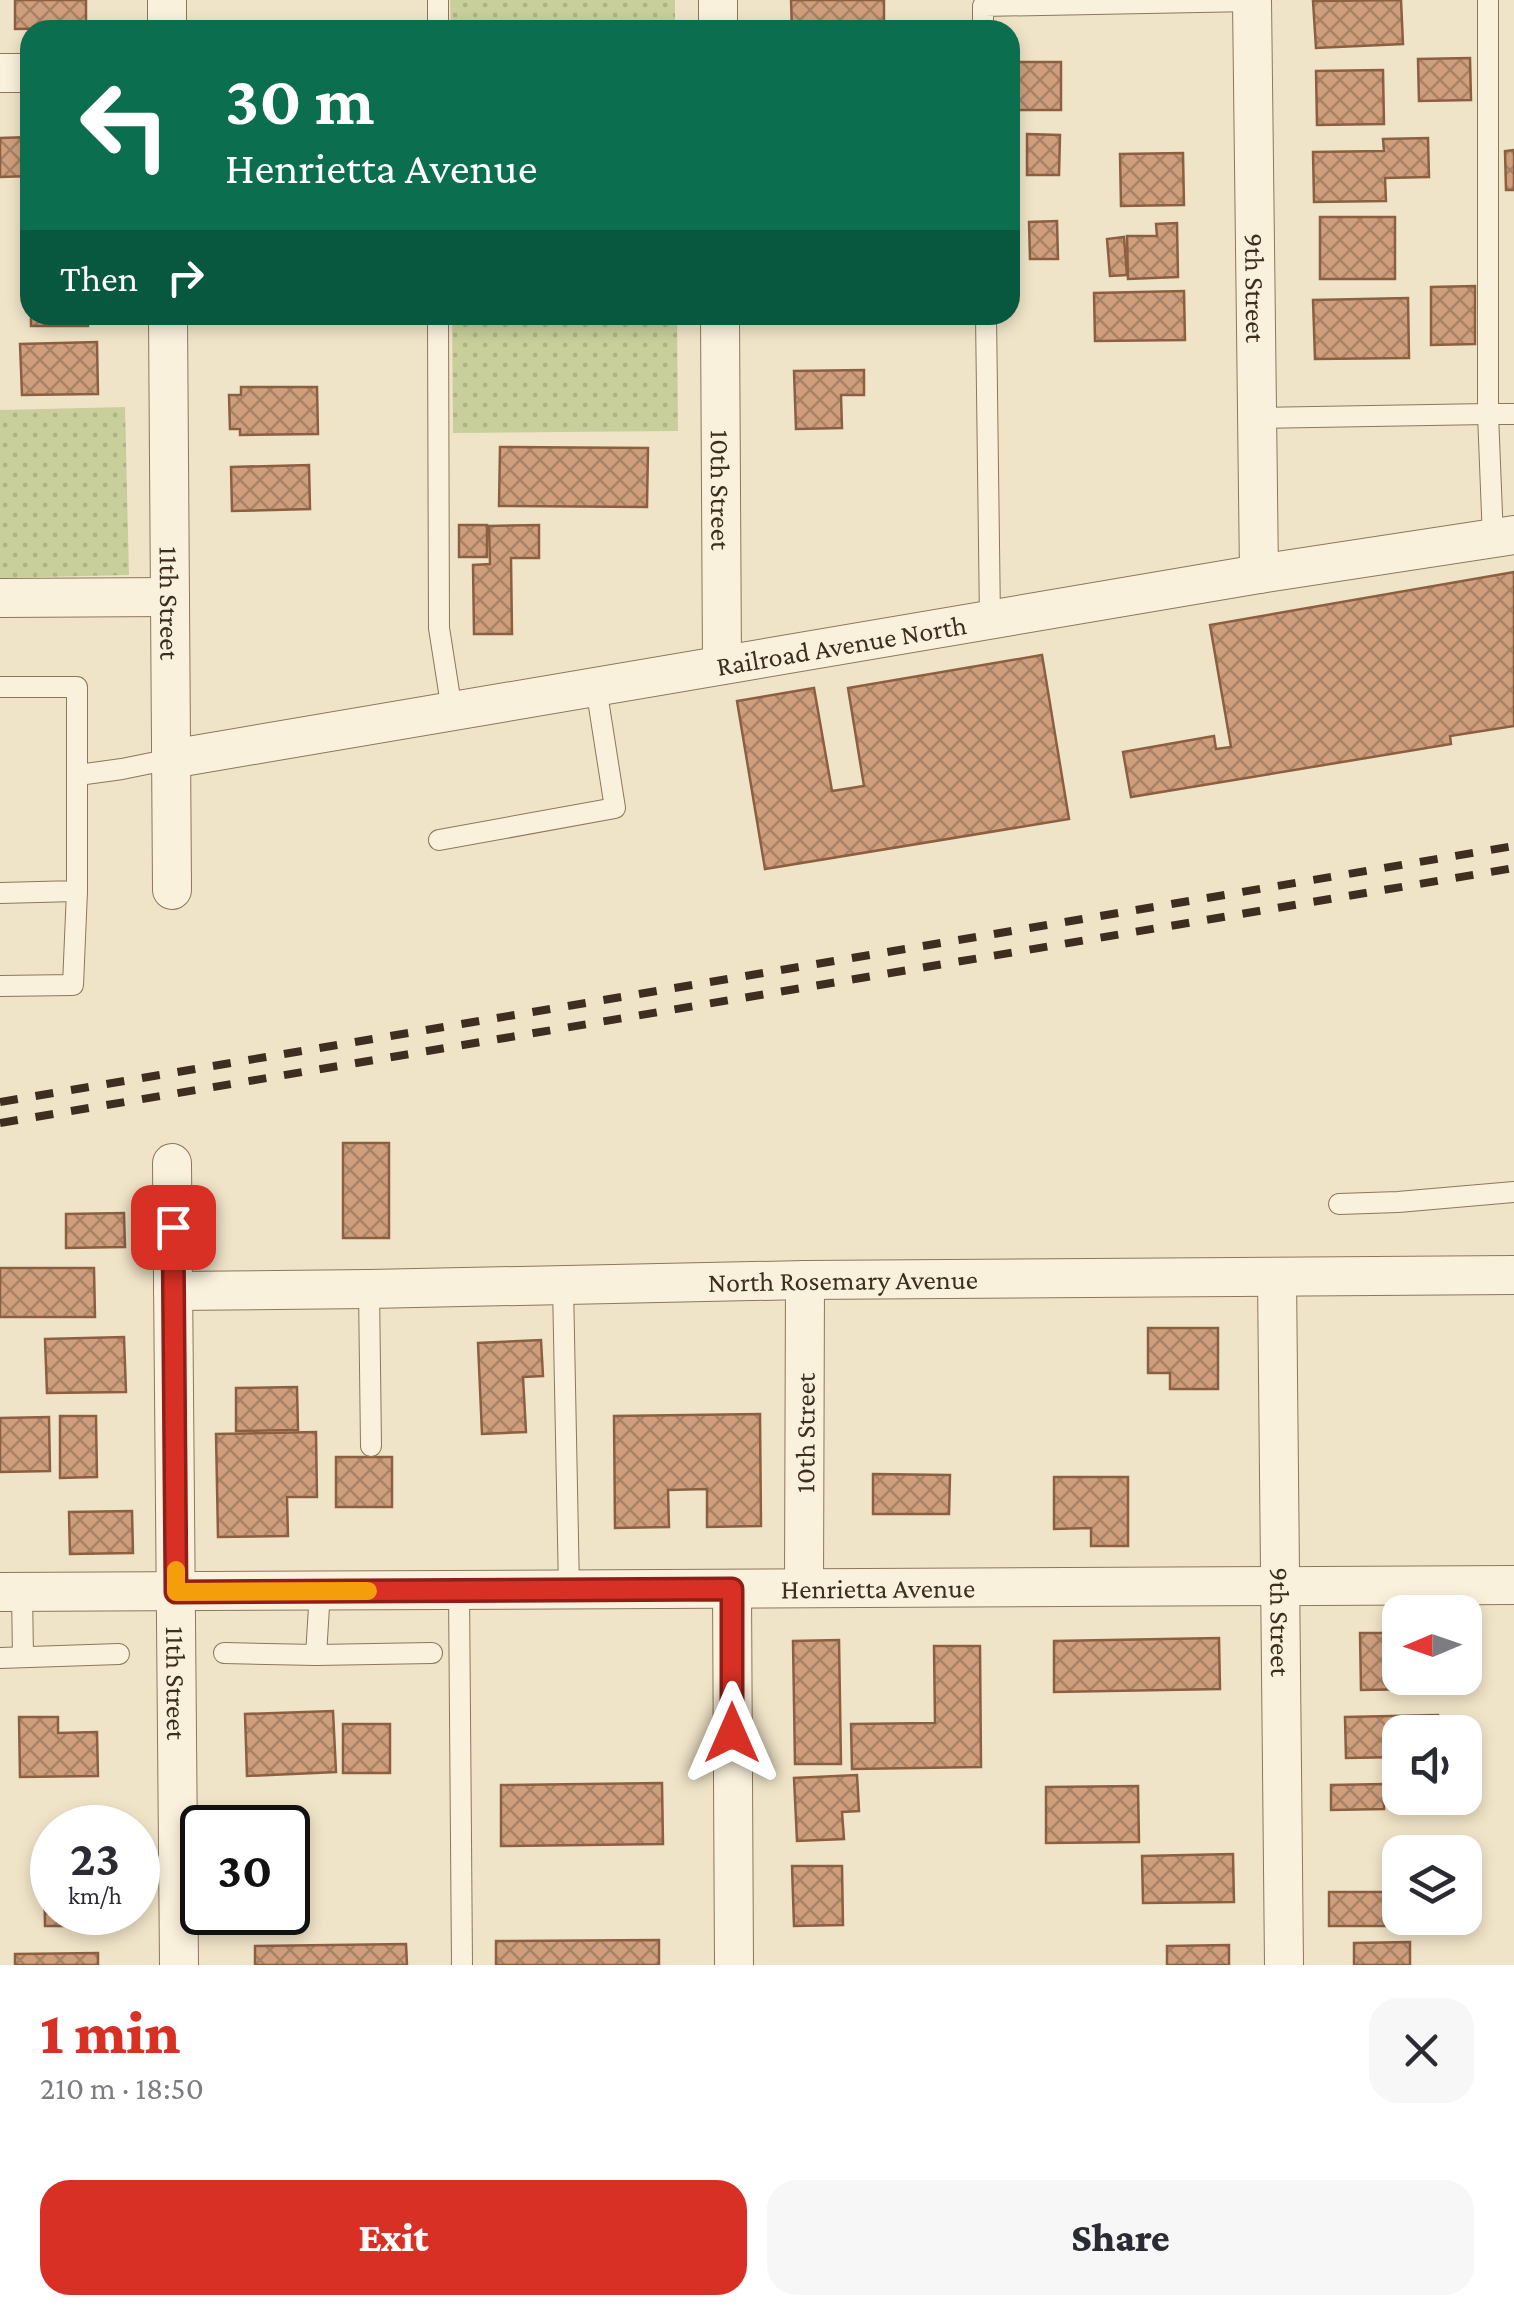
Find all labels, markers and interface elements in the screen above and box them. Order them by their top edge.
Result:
icon: left [60,60,190,190]
text: 30 m [225,61,374,139]
text: Henrietta Avenue [225,143,537,193]
street label: 9th Street [1239,233,1271,344]
icon: right [158,250,213,305]
text: Then [60,257,138,299]
street label: 10th Street [705,430,736,551]
street label: 11th Street [154,546,185,661]
street label: Railroad Avenue North [714,609,969,682]
pin [131,1185,216,1270]
icon: arrive [146,1200,201,1255]
street label: North Rosemary Avenue [707,1264,978,1298]
street label: 10th Street [789,1372,821,1493]
street label: 9th Street [1264,1567,1296,1678]
street label: Henrietta Avenue [781,1572,975,1604]
north arrow [1382,1595,1482,1695]
map controls [1382,1595,1482,1935]
street label: 11th Street [160,1626,192,1741]
position arrow [680,1681,784,1785]
button: sound [1382,1715,1482,1815]
speed limit sign: 30 [180,1805,310,1935]
text: 23 [70,1830,120,1886]
button: layers [1382,1835,1482,1935]
text: km/h [68,1882,122,1909]
button: close [1369,1998,1474,2103]
text: 1 min [40,1999,180,2066]
text: 210 m · 18:50 [40,2070,204,2106]
button: Exit [40,2180,747,2295]
button: Share [767,2180,1474,2295]

